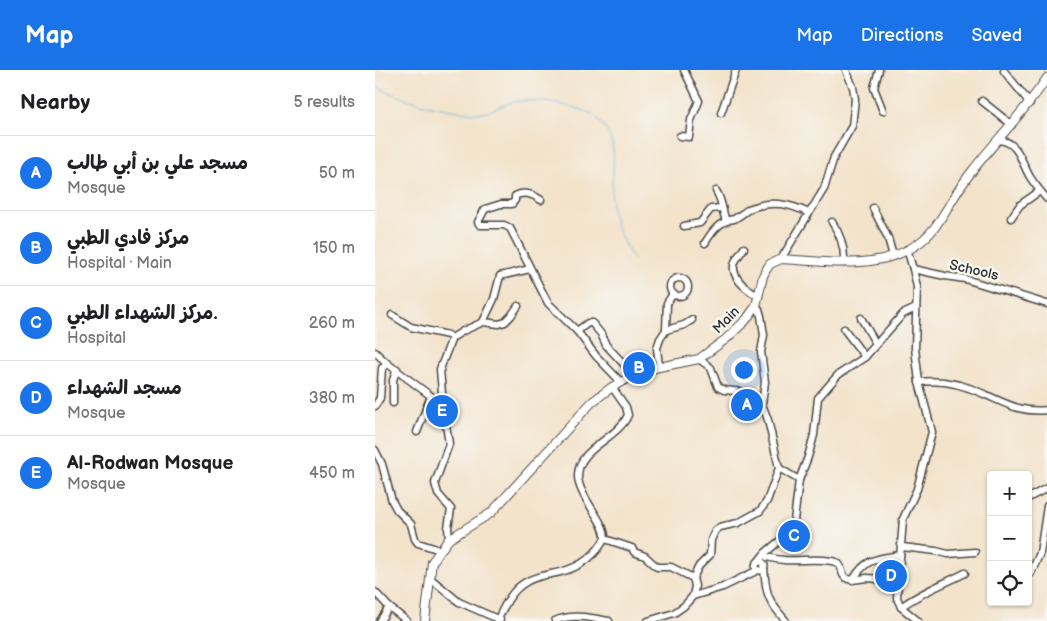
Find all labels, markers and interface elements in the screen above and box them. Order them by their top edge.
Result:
text: Map [25,21,73,50]
text: Map [797,25,833,46]
text: Directions [861,25,943,46]
text: Saved [971,25,1022,46]
text: Nearby [20,90,90,115]
text: 5 results [293,93,355,112]
text: مسجد علي بن أبي طالب [67,152,248,175]
text: A [31,164,41,183]
text: 50 m [319,164,355,183]
text: Mosque [67,179,126,198]
text: مركز فادي الطبي [67,227,189,250]
text: B [30,239,42,258]
text: 150 m [313,239,355,258]
text: Hospital · Main [67,254,172,273]
street label: Schools [948,256,1000,284]
text: مركز الشهداء الطبي. [67,302,218,325]
street label: Main [709,303,743,337]
text: C [30,314,42,333]
text: 260 m [309,314,355,333]
text: Hospital [67,329,126,348]
pin: B [623,349,655,387]
your location [731,357,757,383]
text: مسجد الشهداء [67,377,182,400]
pin: A [731,386,763,424]
text: D [30,389,42,408]
text: 380 m [309,389,355,408]
pin: E [426,392,458,430]
text: Mosque [67,404,126,423]
text: Al-Rodwan Mosque [67,452,233,475]
text: E [31,464,41,483]
text: 450 m [309,464,355,483]
map controls [987,471,1032,606]
button: + [987,471,1032,516]
text: Mosque [67,475,126,494]
button: − [987,516,1032,561]
pin: C [778,517,810,555]
pin: D [875,557,907,595]
button: locate [987,561,1032,606]

